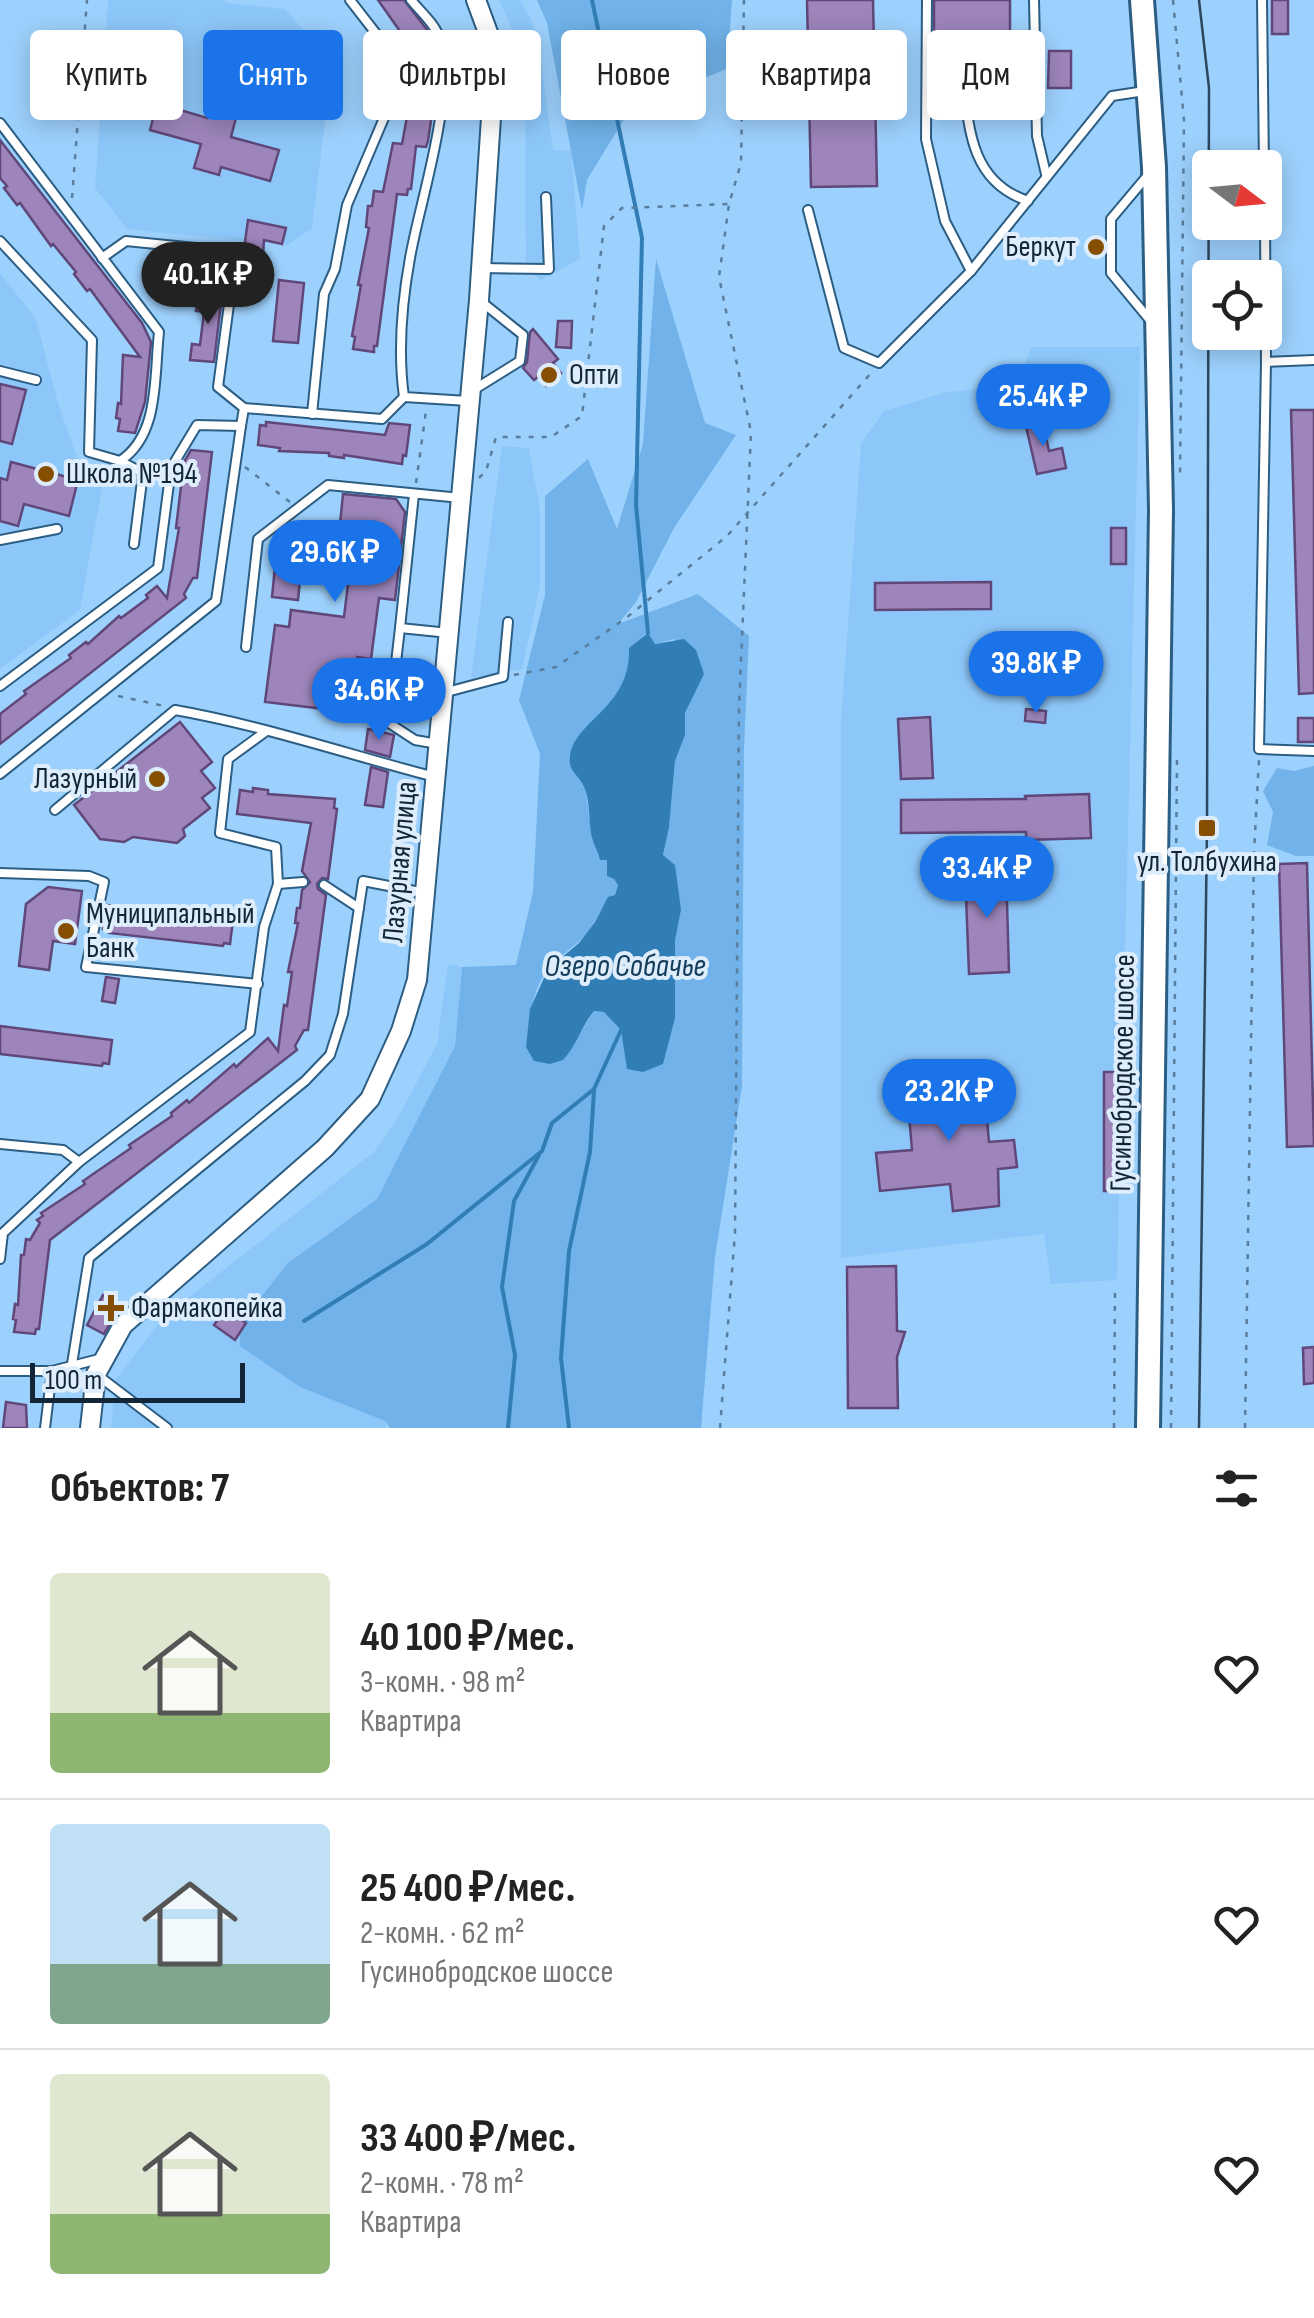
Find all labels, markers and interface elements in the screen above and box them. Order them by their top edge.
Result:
chip: Купить [30,30,183,120]
chip: Снять [203,30,343,120]
chip: Фильтры [363,30,541,120]
chip: Новое [561,30,706,120]
chip: Квартира [726,30,907,120]
chip: Дом [927,30,1045,120]
north arrow [1192,150,1282,240]
map controls [1192,150,1282,350]
place label: Беркут [1005,229,1076,265]
marker: Беркут [1085,236,1107,258]
pin: 40.1K ₽ [116,242,300,327]
text: 40.1K ₽ [163,255,253,294]
button: locate [1192,260,1282,350]
place label: Опти [569,357,619,393]
marker: Опти [538,364,560,386]
pin: 25.4K ₽ [951,364,1135,449]
text: 25.4K ₽ [998,377,1088,416]
place label: Школа №194 [66,456,197,492]
marker: Школа №194 [35,463,57,485]
pin: 29.6K ₽ [243,520,427,605]
text: 29.6K ₽ [290,533,380,572]
pin: 39.8K ₽ [944,631,1128,716]
text: 39.8K ₽ [991,644,1081,683]
pin: 34.6K ₽ [287,658,471,743]
text: 34.6K ₽ [334,671,424,710]
place label: Лазурный [34,761,137,797]
marker: Лазурный [146,768,168,790]
street label: Лазурная улица [375,780,425,944]
marker: ул. Толбухина [1196,817,1218,839]
pin: 33.4K ₽ [895,836,1079,921]
place label: ул. Толбухина [1137,844,1277,880]
text: 33.4K ₽ [942,849,1032,888]
place label: Муниципальный Банк [86,896,255,966]
marker: Муниципальный Банк [55,920,77,942]
water label: Озеро Собачье [544,947,706,986]
street label: Гусинобродское шоссе [1103,954,1143,1192]
pin: 23.2K ₽ [857,1059,1041,1144]
text: 23.2K ₽ [904,1072,994,1111]
place label: Фармакопейка [131,1290,283,1326]
marker: Фармакопейка [100,1297,122,1319]
scale bar [30,1358,245,1402]
text: 100 m [45,1364,102,1397]
icon: filters [1209,1461,1264,1516]
text: Объектов: 7 [50,1463,229,1514]
text: 40 100 ₽/мес. [360,1612,575,1663]
icon: home [130,1613,250,1733]
icon: heart [1209,1646,1264,1701]
text: 3-комн. · 98 m² [360,1663,526,1702]
text: Квартира [360,1702,462,1741]
text: 25 400 ₽/мес. [360,1863,575,1914]
icon: home [130,1864,250,1984]
icon: heart [1209,1897,1264,1952]
text: 2-комн. · 62 m² [360,1914,525,1953]
text: Гусинобродское шоссе [360,1953,613,1992]
text: 33 400 ₽/мес. [360,2113,576,2164]
icon: home [130,2114,250,2234]
icon: heart [1209,2147,1264,2202]
text: 2-комн. · 78 m² [360,2164,524,2203]
text: Квартира [360,2203,462,2242]

